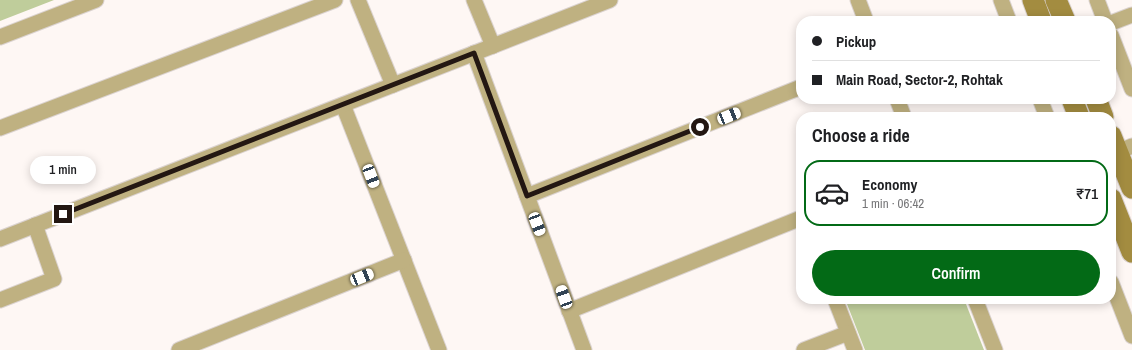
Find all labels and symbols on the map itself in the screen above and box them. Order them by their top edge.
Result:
car [716,106,742,126]
route start [691,118,709,136]
callout: 1 min [30,156,96,184]
car [361,163,381,189]
route end [54,205,72,223]
car [527,211,547,237]
car [349,267,375,287]
car [554,284,574,310]

